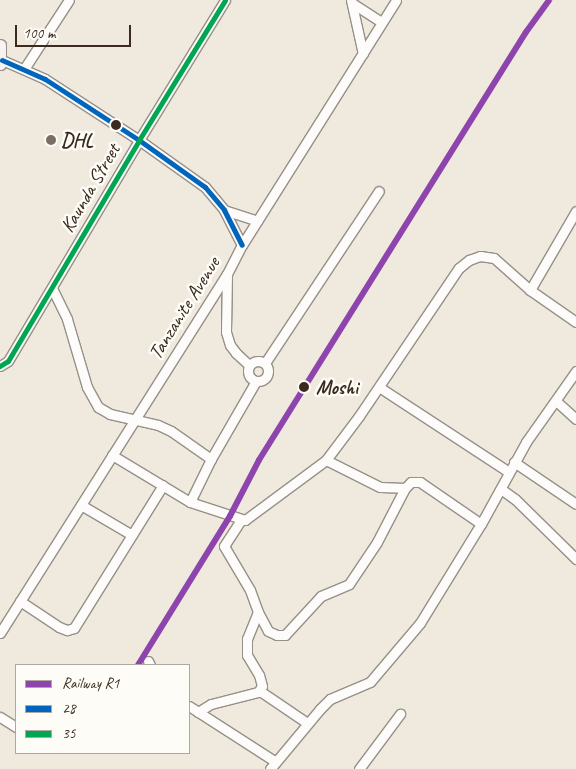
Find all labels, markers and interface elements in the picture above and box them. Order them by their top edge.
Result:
scale bar [18,15,134,47]
text: 100 m [23,24,55,43]
unlabelled marker [111,120,121,130]
place label: DHL [61,128,93,152]
marker: DHL [45,134,57,146]
street label: Kaunda Street [55,139,125,237]
street label: Tanzanite Avenue [143,252,225,364]
place label: Moshi [316,375,358,399]
marker: Moshi [296,379,312,395]
legend [15,664,190,754]
text: Railway R1 [62,674,119,693]
text: 28 [62,699,76,718]
text: 35 [62,724,76,743]

